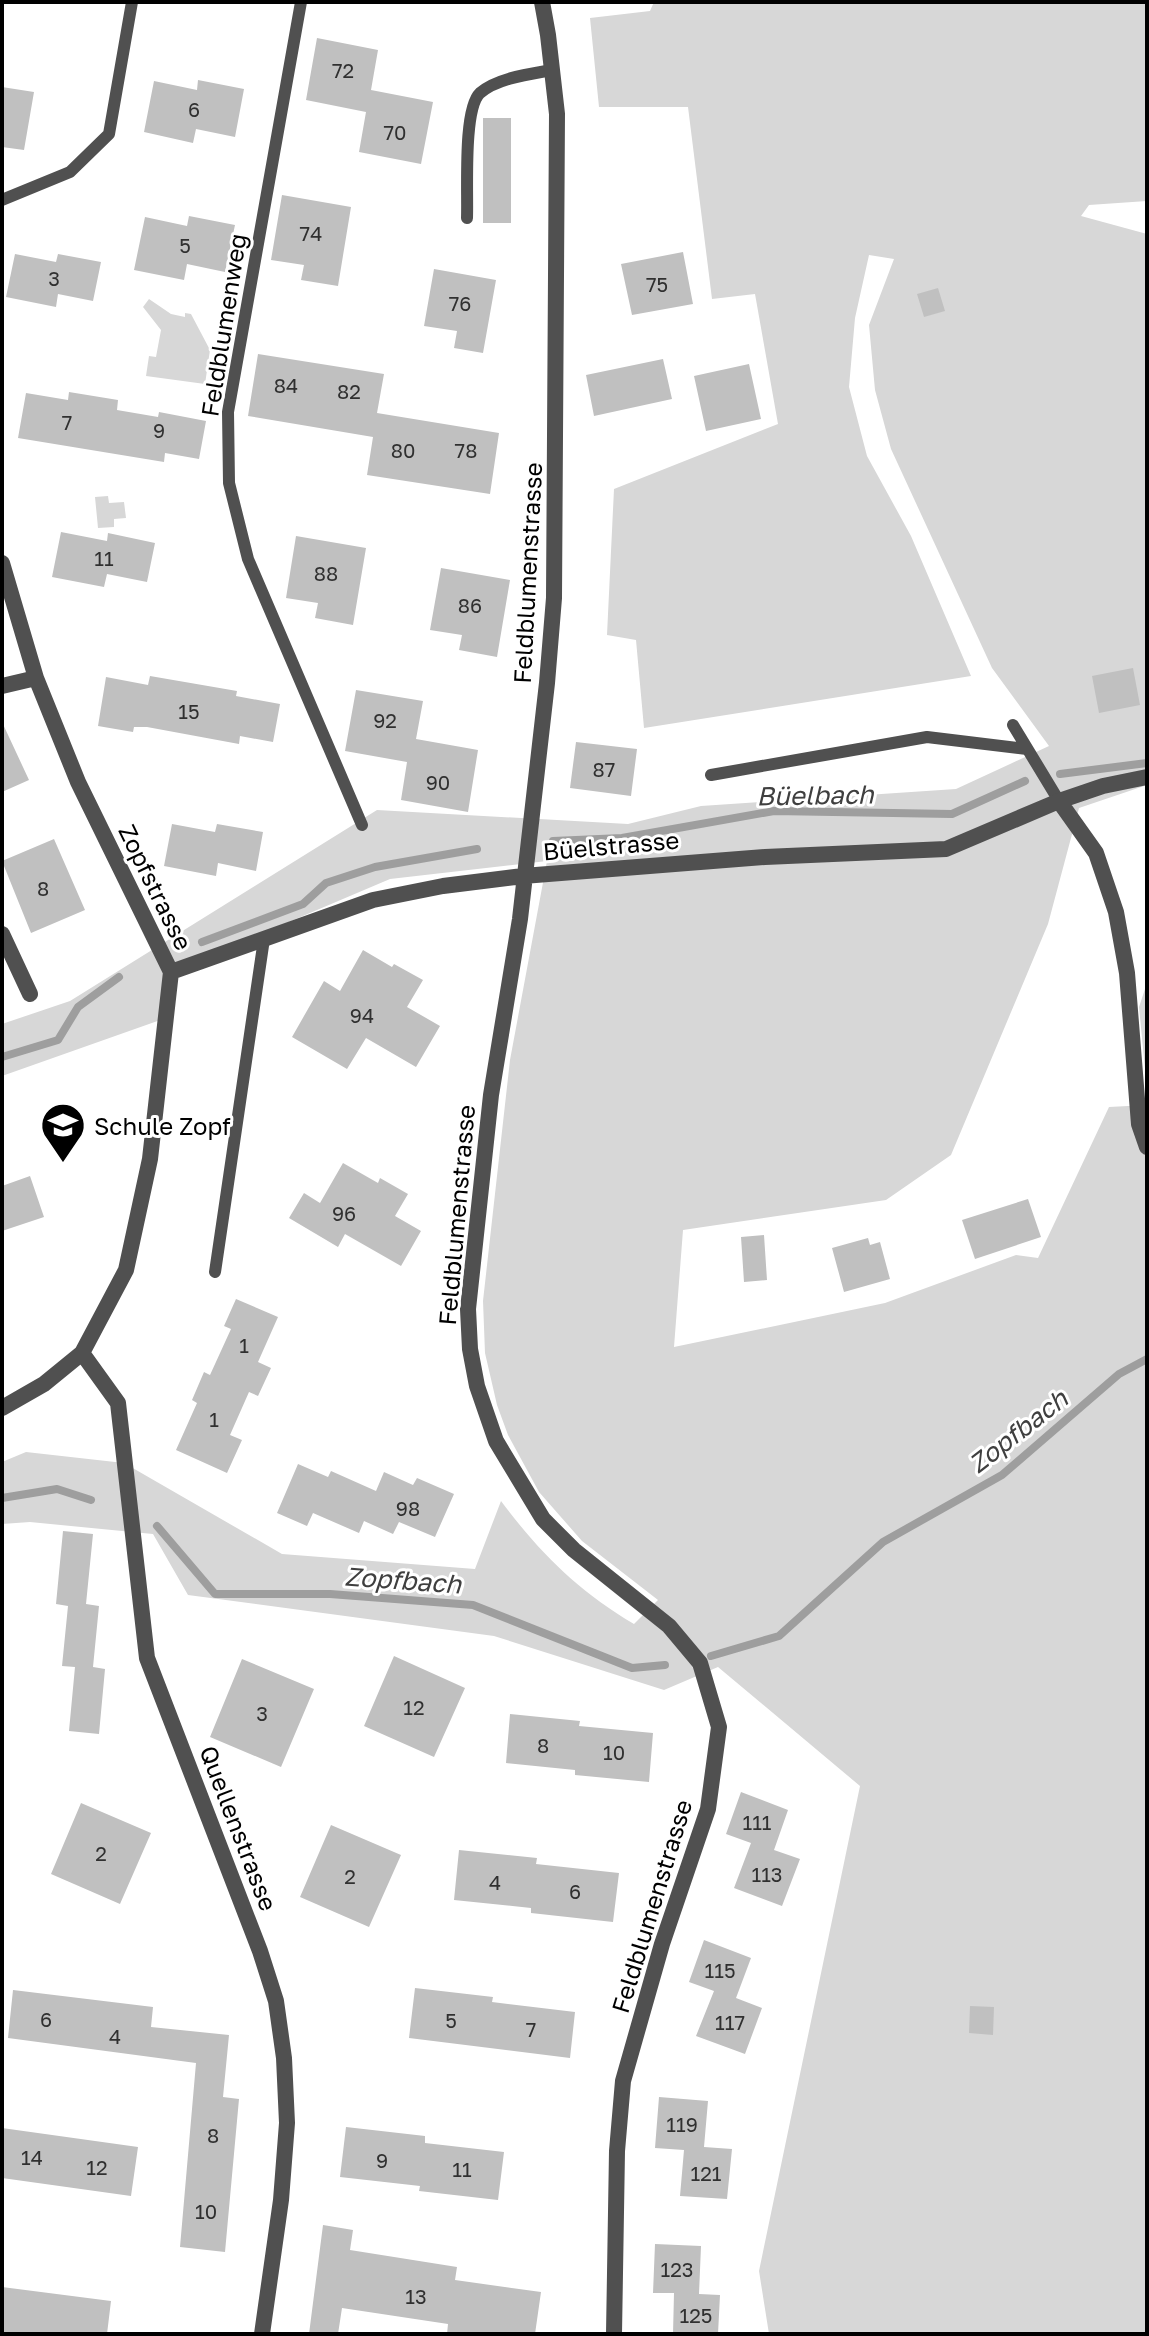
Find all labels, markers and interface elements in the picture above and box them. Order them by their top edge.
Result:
house number: 72 [332,58,354,82]
house number: 6 [188,97,200,121]
house number: 70 [384,120,407,144]
house number: 74 [300,221,322,245]
street label: Feldblumenweg [194,232,252,418]
house number: 5 [179,233,191,257]
house number: 3 [48,266,60,290]
house number: 75 [646,272,668,296]
house number: 76 [449,291,471,315]
house number: 84 [274,373,298,397]
house number: 82 [337,379,361,403]
house number: 7 [62,410,72,434]
house number: 9 [153,418,165,442]
house number: 80 [391,438,415,462]
house number: 78 [455,438,477,462]
street label: Feldblumenstrasse [507,462,547,684]
house number: 11 [94,546,114,570]
house number: 88 [314,561,338,585]
house number: 86 [458,593,482,617]
house number: 15 [178,699,200,723]
house number: 92 [373,708,397,732]
house number: 87 [593,757,615,781]
house number: 90 [426,770,450,794]
water label: Büelbach [756,778,875,812]
street label: Zopfstrasse [113,820,199,954]
street label: Büelstrasse [542,825,680,865]
house number: 8 [37,876,49,900]
house number: 94 [350,1003,374,1027]
school or university icon: Schule Zopf [39,1101,87,1164]
street label: Feldblumenstrasse [432,1103,480,1327]
place label: Schule Zopf [94,1111,231,1140]
house number: 96 [332,1201,356,1225]
house number: 1 [239,1333,249,1357]
water label: Zopfbach [962,1382,1074,1479]
house number: 1 [209,1407,219,1431]
house number: 98 [396,1496,420,1520]
water label: Zopfbach [344,1560,463,1600]
house number: 12 [403,1695,425,1719]
house number: 3 [256,1701,268,1725]
house number: 8 [537,1733,549,1757]
house number: 10 [603,1740,625,1764]
street label: Quellenstrasse [194,1741,284,1915]
street label: Feldblumenstrasse [605,1796,697,2016]
house number: 111 [742,1810,772,1834]
house number: 2 [95,1841,107,1865]
house number: 113 [751,1862,783,1886]
house number: 2 [344,1864,356,1888]
house number: 4 [489,1870,501,1894]
house number: 6 [569,1879,581,1903]
house number: 115 [705,1958,736,1982]
house number: 6 [40,2007,52,2031]
house number: 5 [445,2008,457,2032]
house number: 117 [715,2010,745,2034]
house number: 7 [526,2017,536,2041]
house number: 4 [109,2024,121,2048]
house number: 119 [666,2112,698,2136]
house number: 8 [207,2123,219,2147]
house number: 14 [21,2145,43,2169]
house number: 9 [376,2148,388,2172]
house number: 12 [86,2155,108,2179]
house number: 11 [452,2157,472,2181]
house number: 121 [691,2161,722,2185]
house number: 10 [195,2199,217,2223]
house number: 123 [661,2257,694,2281]
house number: 13 [405,2284,427,2308]
house number: 125 [680,2303,712,2327]

